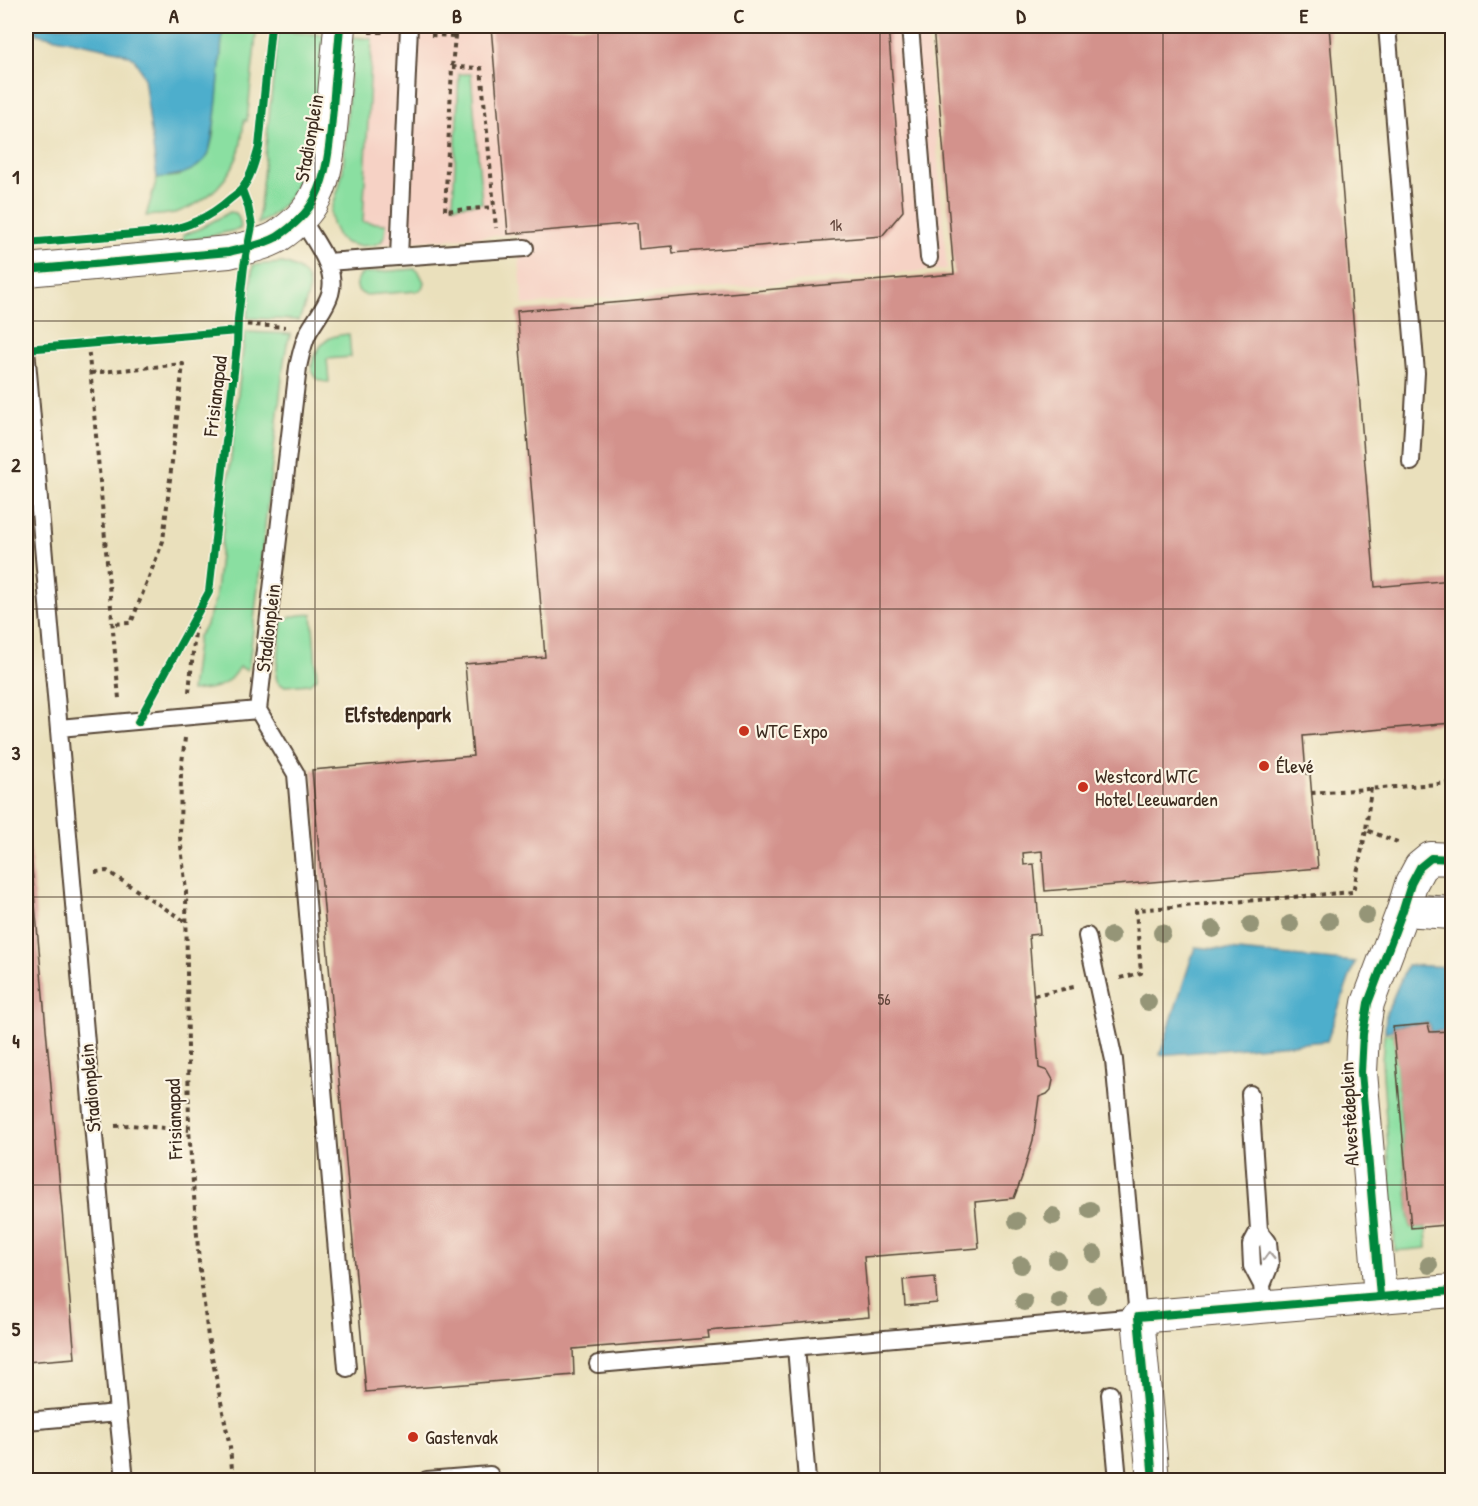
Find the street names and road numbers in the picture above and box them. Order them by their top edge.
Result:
street label: Stadionplein [288,92,329,184]
street label: Frisianapad [196,354,233,439]
street label: Stadionplein [249,582,286,674]
street label: Stadionplein [72,1043,107,1133]
street label: Alvestêdeplein [1332,1061,1365,1167]
street label: Frisianapad [159,1078,188,1161]

